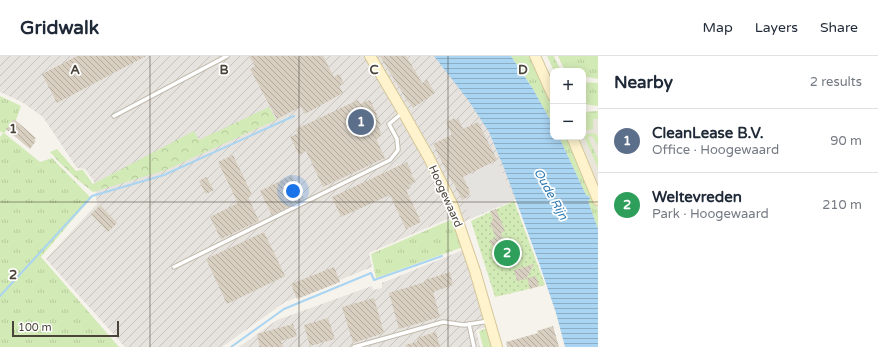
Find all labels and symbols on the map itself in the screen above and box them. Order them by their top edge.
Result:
text: A [70,62,80,78]
text: B [219,62,229,78]
text: C [369,62,379,78]
text: D [518,62,528,78]
pin: 1 [348,107,374,137]
text: 1 [9,121,17,137]
street label: Hoogewaard [426,163,465,229]
water label: Oude Rijn [531,166,571,223]
your location [283,181,303,201]
pin: 2 [494,238,520,268]
text: 2 [9,267,17,283]
scale bar [12,319,119,338]

